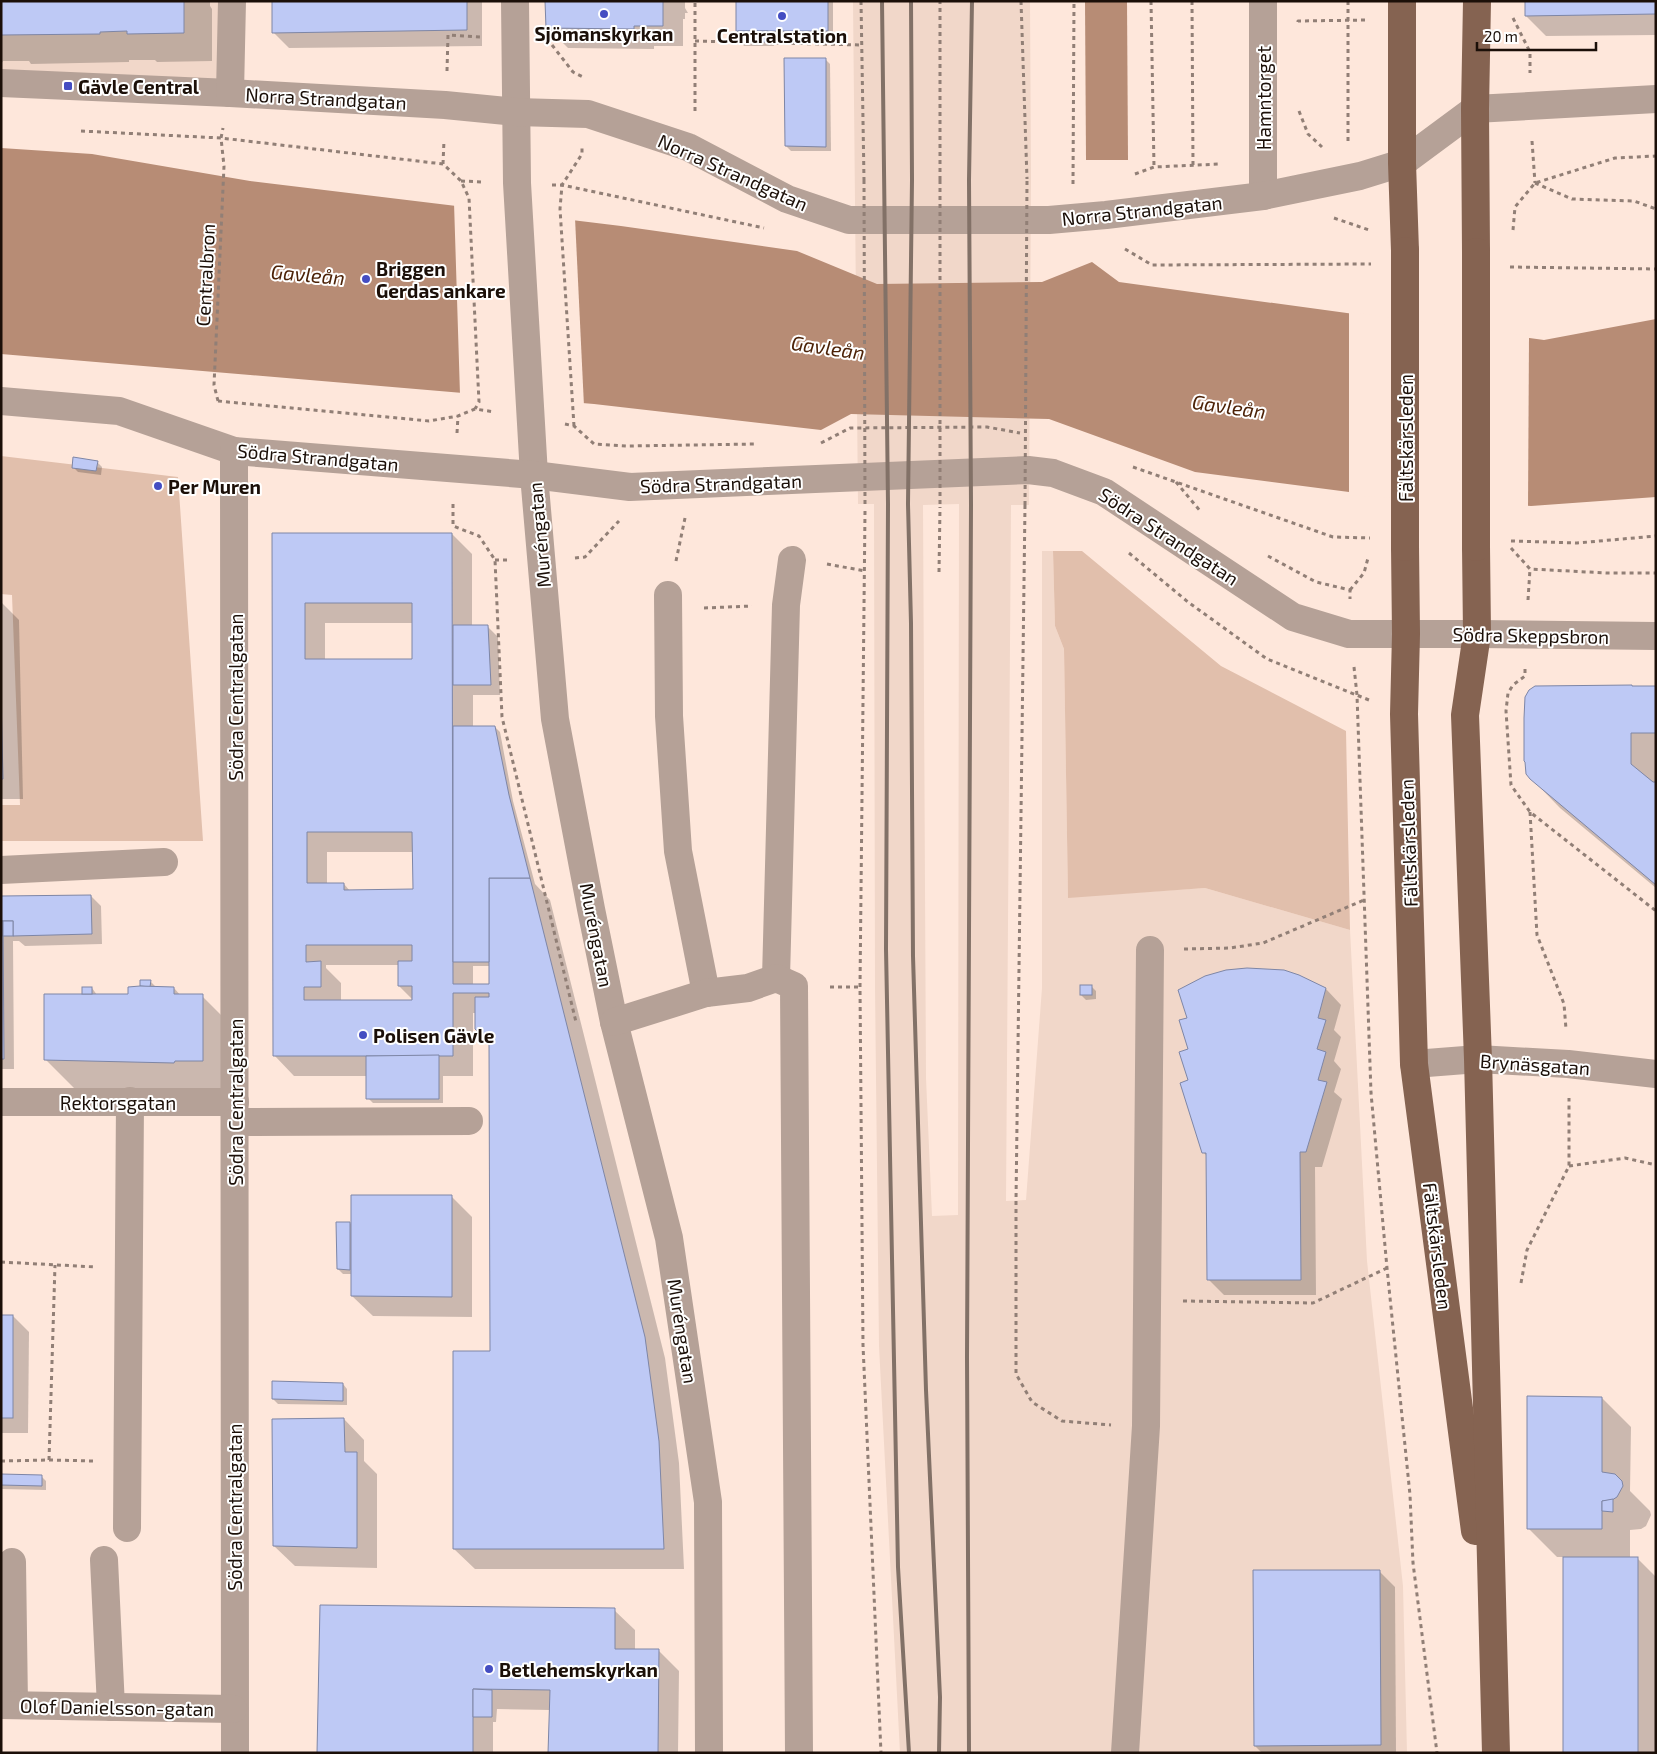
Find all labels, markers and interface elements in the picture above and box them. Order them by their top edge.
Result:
marker: Sjömanskyrkan [598,8,610,20]
marker: Centralstation [776,10,788,22]
scale bar [1477,20,1596,52]
place label: Sjömanskyrkan [534,22,674,46]
place label: Centralstation [717,24,847,47]
text: 20 m [1484,27,1518,45]
street label: Hamntorget [1252,46,1275,150]
place label: Gävle Central [78,75,200,98]
marker: Gävle Central [62,80,74,92]
street label: Norra Strandgatan [245,82,407,114]
street label: Norra Strandgatan [655,129,811,215]
street label: Norra Strandgatan [1060,190,1224,230]
street label: Centralbron [191,223,219,327]
place label: Briggen Gerdas ankare [376,257,506,302]
water label: Gavleån [270,259,346,289]
marker: Briggen Gerdas ankare [360,273,372,285]
water label: Gavleån [790,330,866,364]
street label: Fältskärsleden [1394,374,1417,502]
water label: Gavleån [1191,389,1267,423]
street label: Södra Strandgatan [236,438,400,476]
street label: Södra Strandgatan [640,469,802,497]
place label: Per Muren [168,475,261,498]
marker: Per Muren [152,480,164,492]
street label: Muréngatan [523,481,555,589]
street label: Södra Strandgatan [1095,482,1243,590]
street label: Södra Centralgatan [224,613,247,781]
street label: Södra Skeppsbron [1453,622,1609,648]
street label: Fältskärsleden [1394,779,1422,907]
street label: Muréngatan [576,881,618,989]
street label: Södra Centralgatan [224,1018,247,1186]
place label: Polisen Gävle [373,1024,495,1047]
marker: Polisen Gävle [357,1029,369,1041]
street label: Brynäsgatan [1479,1049,1591,1079]
street label: Rektorsgatan [60,1091,176,1114]
street label: Fältskärsleden [1419,1181,1457,1311]
street label: Muréngatan [663,1277,703,1385]
street label: Södra Centralgatan [223,1423,246,1591]
place label: Betlehemskyrkan [499,1658,658,1682]
marker: Betlehemskyrkan [483,1663,495,1675]
street label: Olof Danielsson-gatan [20,1694,214,1720]

